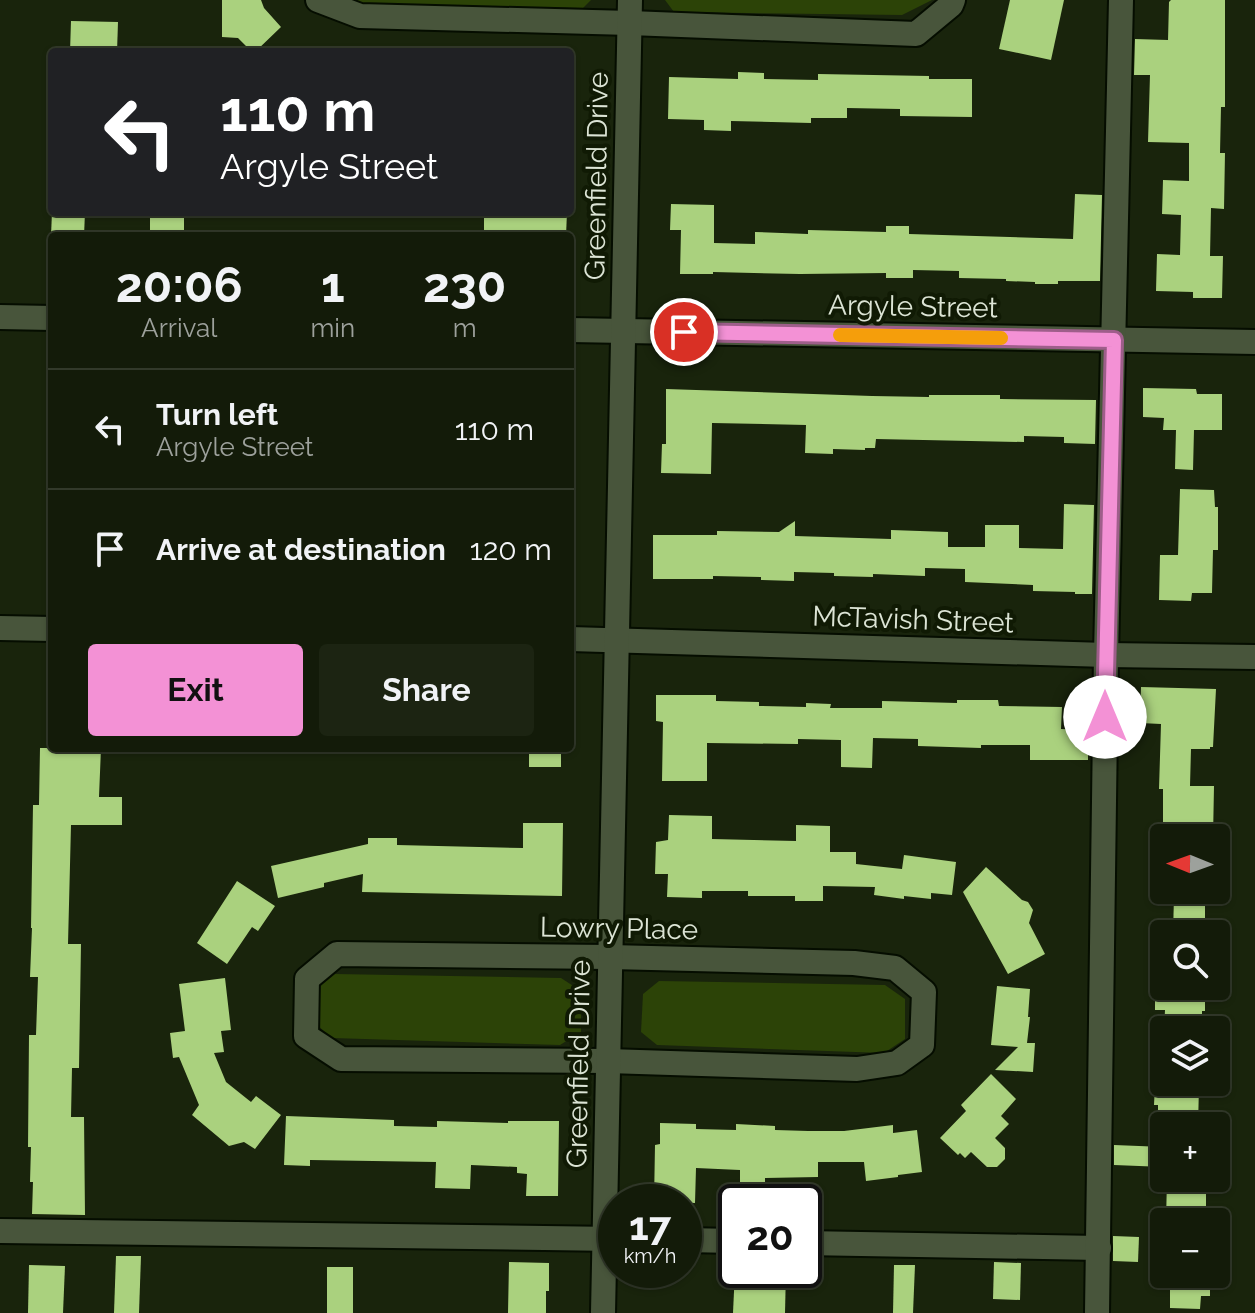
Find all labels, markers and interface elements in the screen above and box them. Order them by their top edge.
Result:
street label: Greenfield Drive [578,72,615,280]
text: 110 m [220,78,375,144]
icon: left [88,80,192,184]
text: Argyle Street [220,145,438,187]
text: 20:06 [116,257,243,313]
text: 1 [321,257,345,313]
text: 230 [423,257,506,313]
street label: Argyle Street [828,289,999,324]
pin [650,298,718,366]
icon: arrive [662,310,706,354]
text: Arrival [141,313,217,343]
text: min [310,313,355,343]
text: m [453,313,477,343]
text: Turn left [156,397,278,432]
icon: left [88,407,132,451]
text: 110 m [455,412,534,447]
text: Argyle Street [156,432,314,462]
icon: arrive [88,527,132,571]
text: Arrive at destination [156,532,446,567]
text: 120 m [470,532,552,567]
street label: McTavish Street [812,599,1015,640]
button: Exit [88,644,303,736]
button: Share [319,644,534,736]
position arrow [1063,675,1147,759]
north arrow [1150,824,1230,904]
map controls [1150,824,1230,1288]
street label: Lowry Place [540,911,698,946]
button: search [1150,920,1230,1000]
street label: Greenfield Drive [560,960,597,1168]
button: layers [1150,1016,1230,1096]
button: + [1150,1112,1230,1192]
speed limit sign: 20 [718,1184,822,1288]
text: 17 [629,1202,671,1249]
button: − [1150,1208,1230,1288]
text: km/h [624,1244,676,1268]

